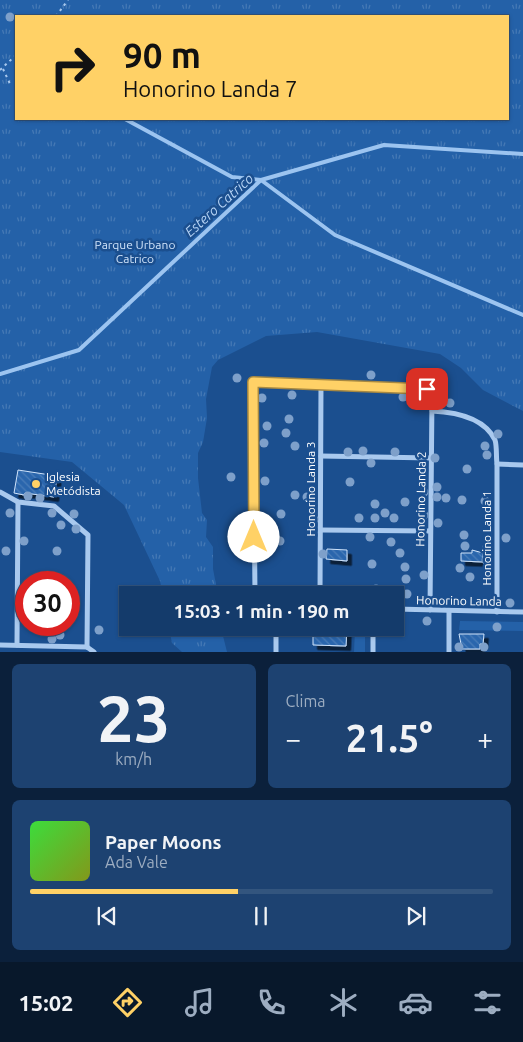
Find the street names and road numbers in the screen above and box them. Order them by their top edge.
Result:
street label: Honorino Landa 3 [304,441,317,537]
street label: Honorino Landa 2 [413,451,428,547]
street label: Honorino Landa 1 [480,490,493,586]
street label: Honorino Landa [416,593,502,608]

